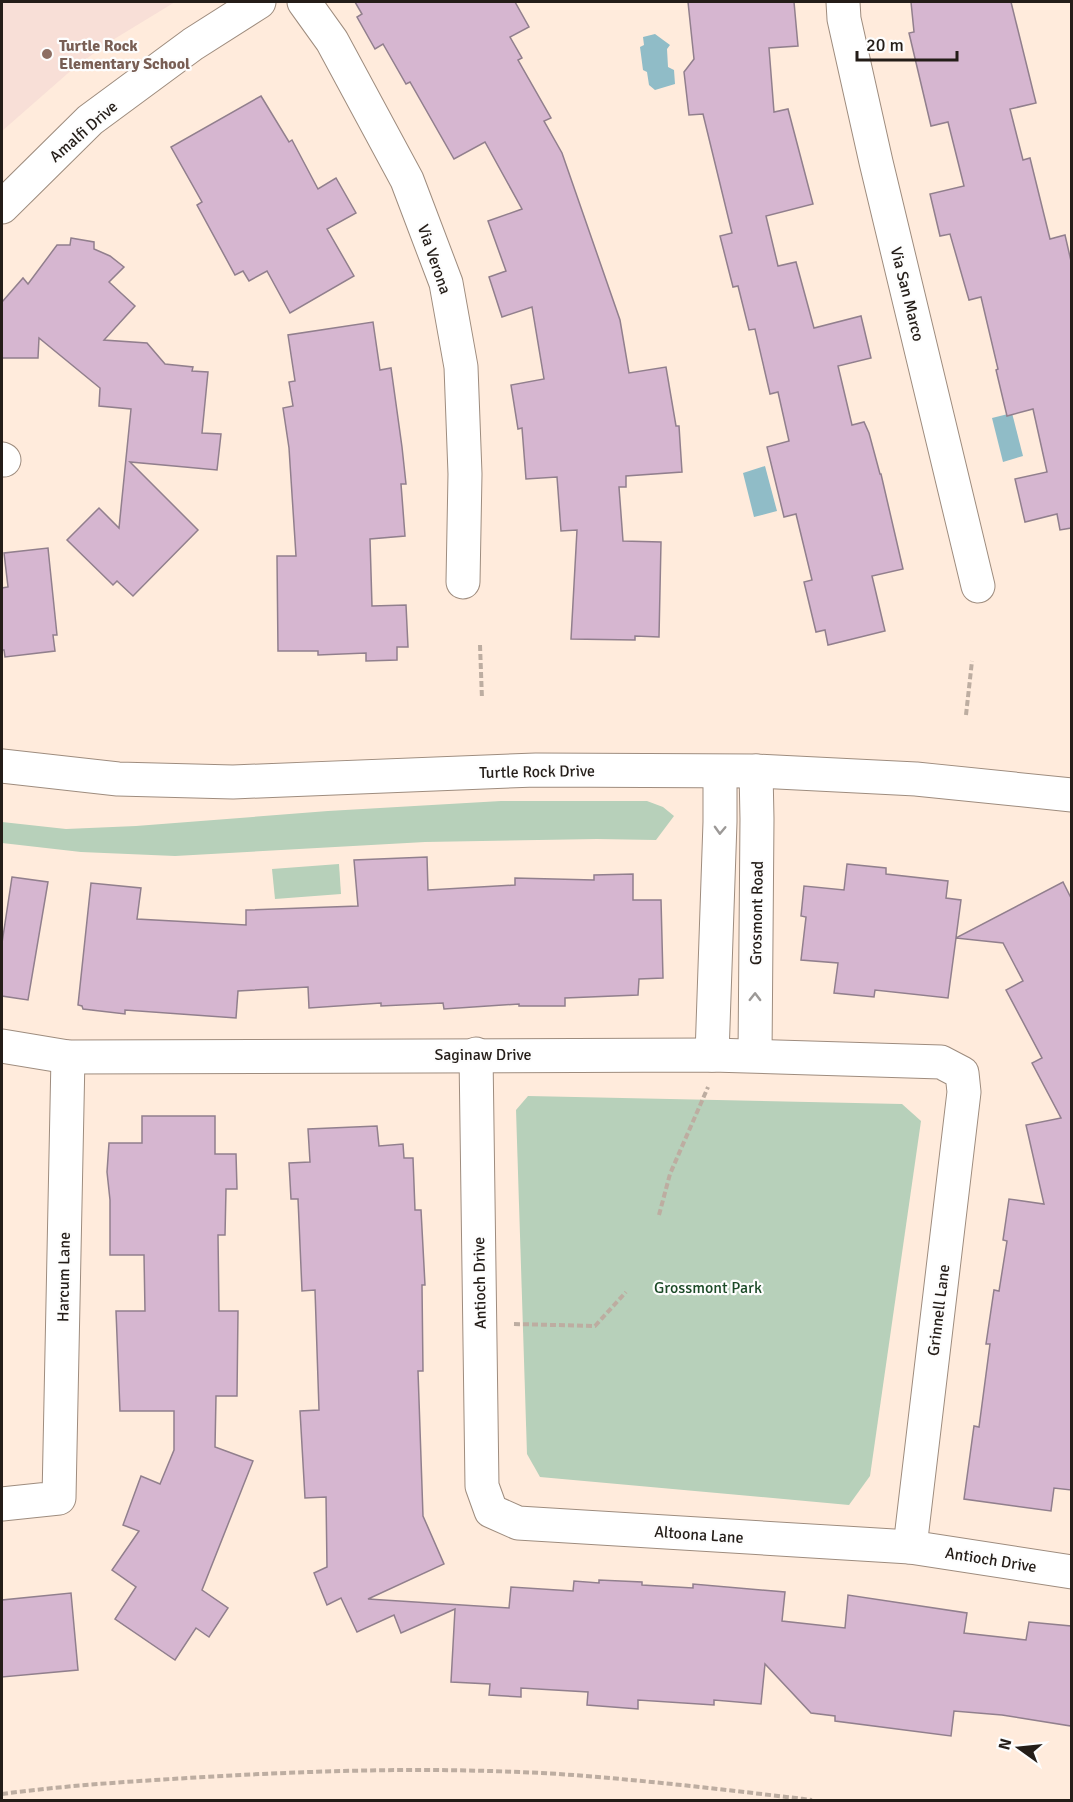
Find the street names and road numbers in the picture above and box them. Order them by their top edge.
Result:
street label: Amalfi Drive [45,97,122,167]
street label: Via Verona [413,222,455,297]
street label: Via San Marco [886,245,928,344]
street label: Turtle Rock Drive [479,761,595,783]
street label: Grosmont Road [746,861,768,965]
street label: Saginaw Drive [434,1045,532,1065]
street label: Harcum Lane [53,1232,75,1322]
street label: Antioch Drive [469,1237,491,1329]
street label: Grinnell Lane [923,1263,955,1357]
street label: Altoona Lane [654,1522,744,1548]
street label: Antioch Drive [944,1543,1038,1577]

